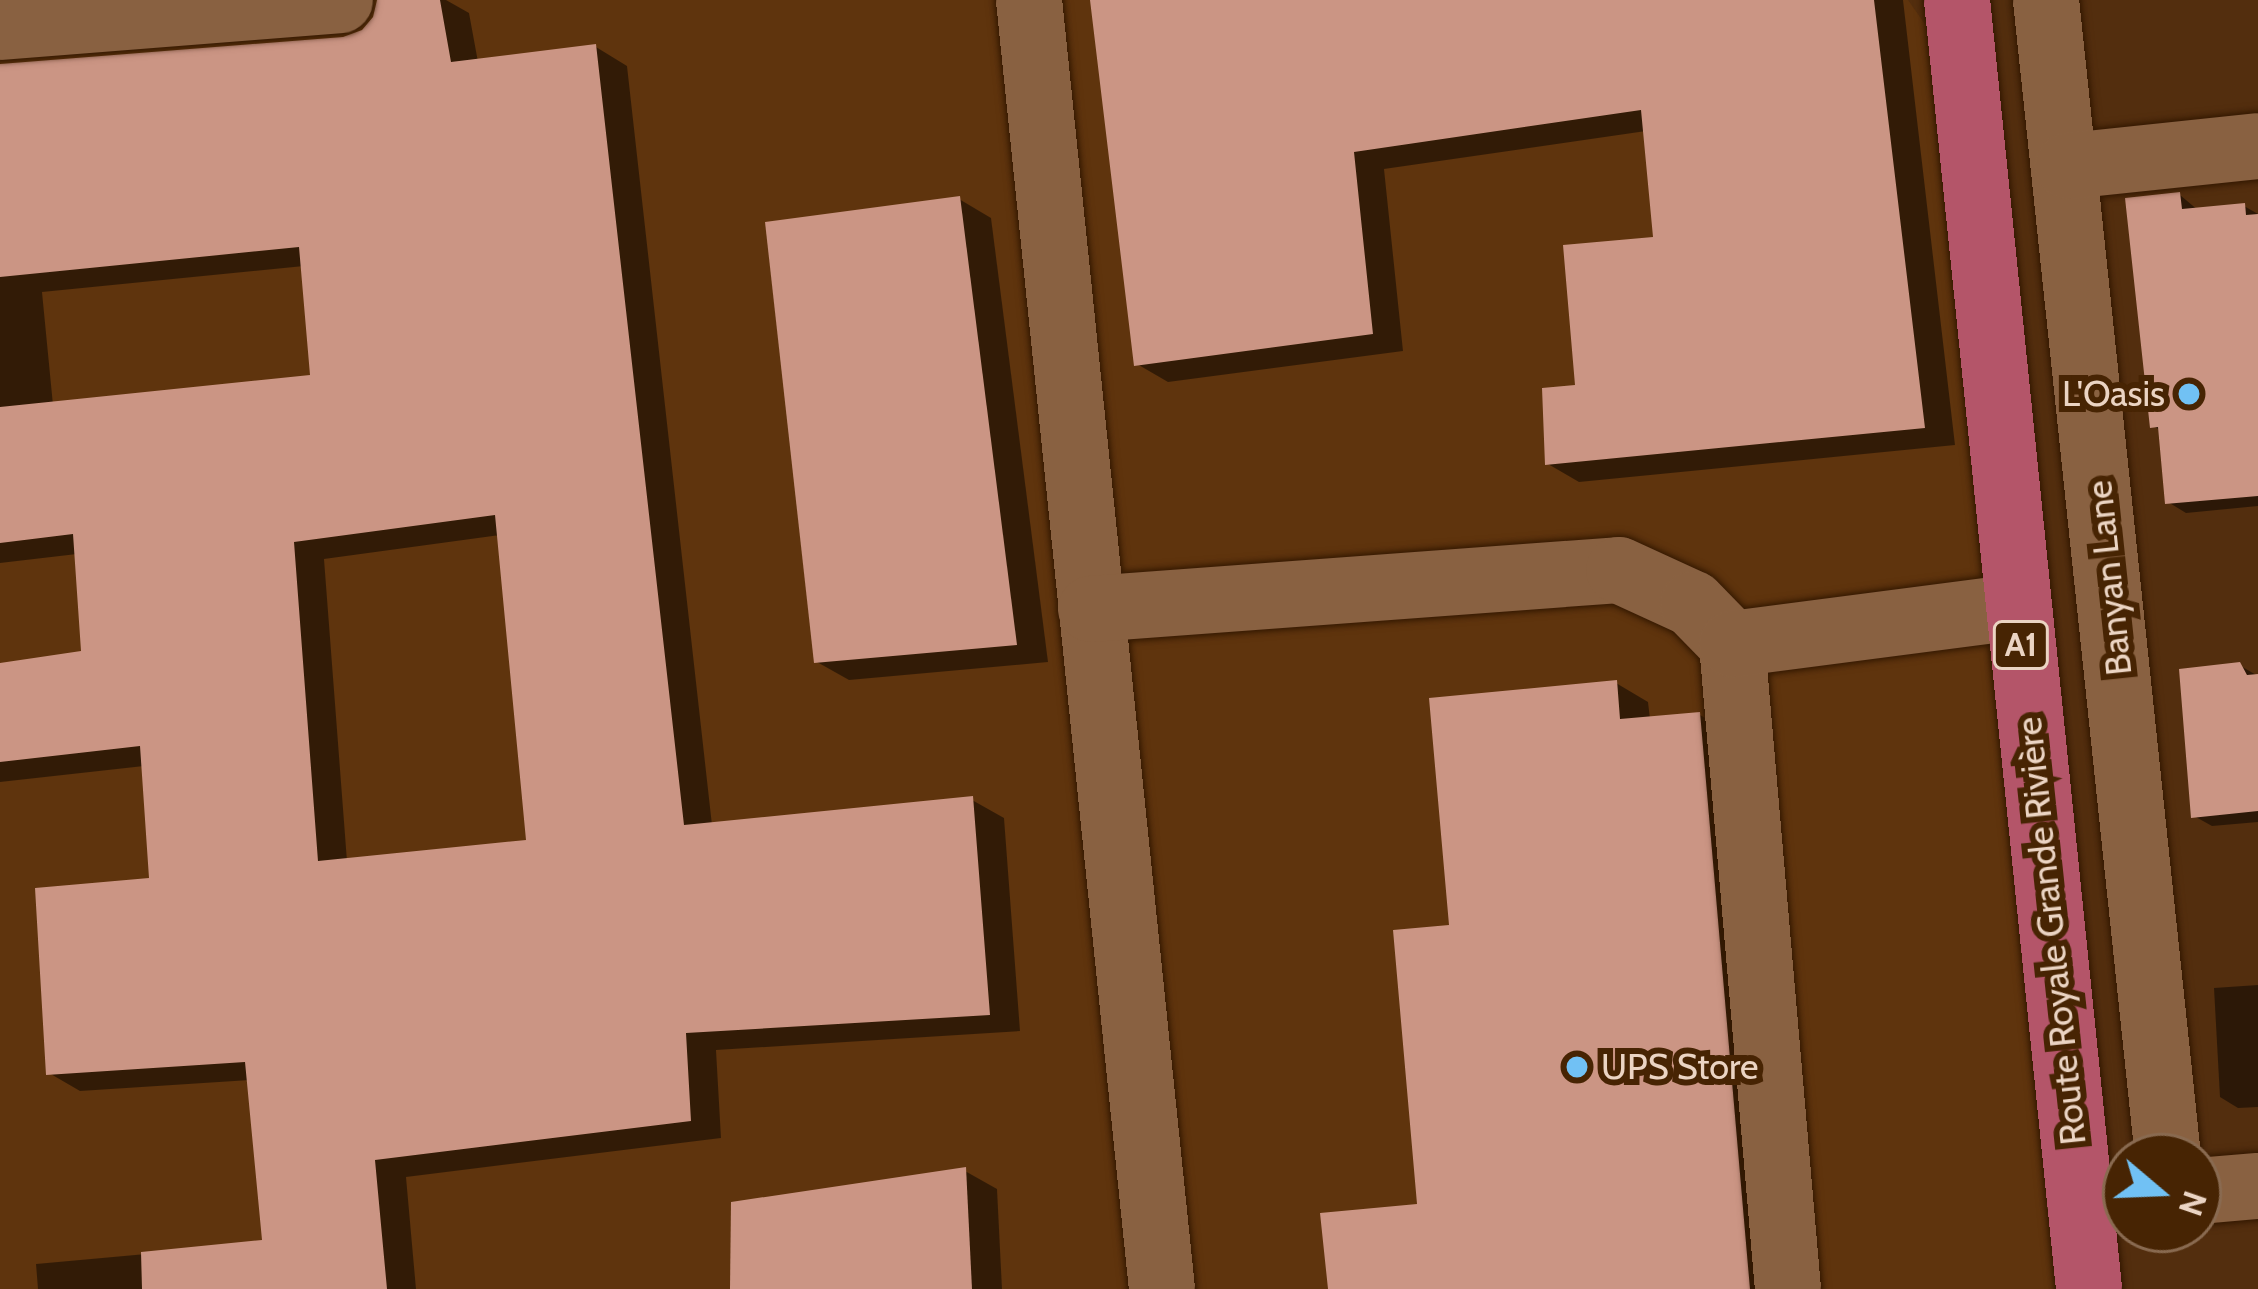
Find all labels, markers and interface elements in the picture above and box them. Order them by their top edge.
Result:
place label: L'Oasis [2062,372,2165,416]
marker: L'Oasis [2176,381,2202,407]
street label: Banyan Lane [2077,478,2141,678]
road number: A1 [1991,618,2051,672]
street label: Route Royale Grande Rivière [2007,715,2095,1147]
place label: UPS Store [1601,1045,1758,1089]
marker: UPS Store [1564,1054,1590,1080]
north arrow [2102,1133,2222,1253]
text: N [2170,1186,2216,1221]

